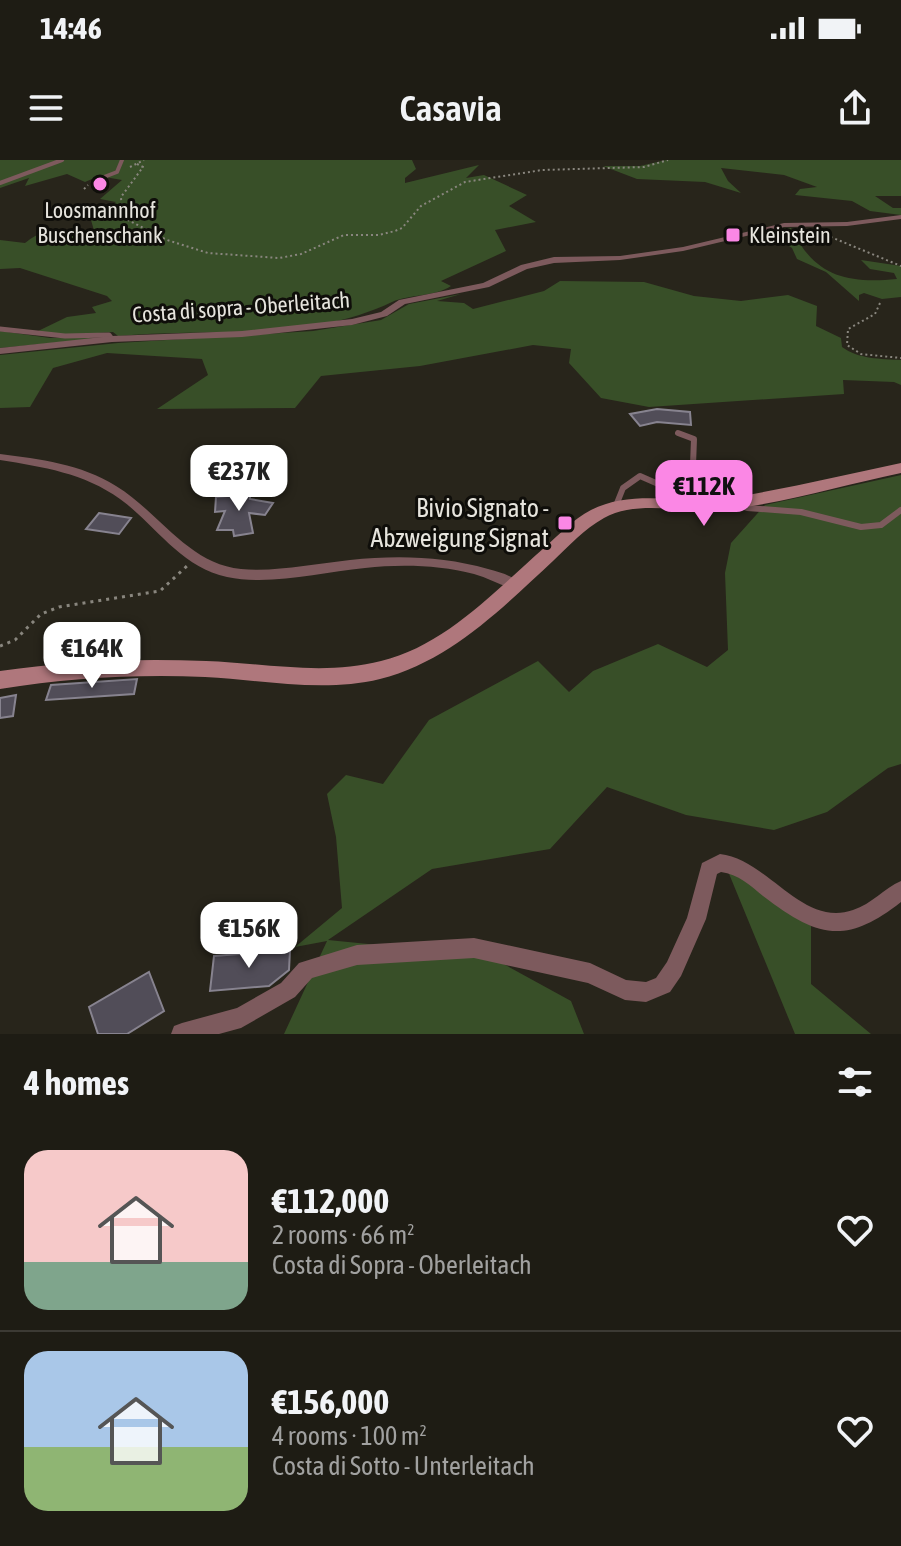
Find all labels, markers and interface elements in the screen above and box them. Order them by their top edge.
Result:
text: 14:46 [40,11,102,45]
icon: menu [24,86,68,130]
icon: share [833,86,877,130]
text: Casavia [399,87,502,129]
marker: Loosmannhof Buschenschank [91,175,109,193]
place label: Loosmannhof Buschenschank [37,197,163,248]
place label: Kleinstein [749,222,831,248]
marker: Kleinstein [724,226,742,244]
street label: Costa di sopra - Oberleitach [131,286,351,328]
pin: €237K [183,445,295,513]
text: €237K [208,456,270,486]
pin: €112K [648,460,760,528]
text: €112K [673,471,735,501]
place label: Bivio Signato - Abzweigung Signat [370,493,549,553]
marker: Bivio Signato - Abzweigung Signat [556,514,574,532]
pin: €164K [36,622,148,690]
text: €164K [61,633,123,663]
pin: €156K [193,902,305,970]
text: €156K [218,913,280,943]
icon: filters [833,1060,877,1104]
text: 4 homes [24,1063,129,1102]
text: €112,000 [272,1181,389,1220]
icon: home [88,1182,184,1278]
icon: heart [833,1208,877,1252]
text: 2 rooms · 66 m² [272,1220,414,1250]
text: Costa di Sopra - Oberleitach [272,1250,532,1280]
text: €156,000 [272,1382,389,1421]
icon: home [88,1383,184,1479]
icon: heart [833,1409,877,1453]
text: 4 rooms · 100 m² [272,1421,427,1451]
text: Costa di Sotto - Unterleitach [272,1451,535,1481]

